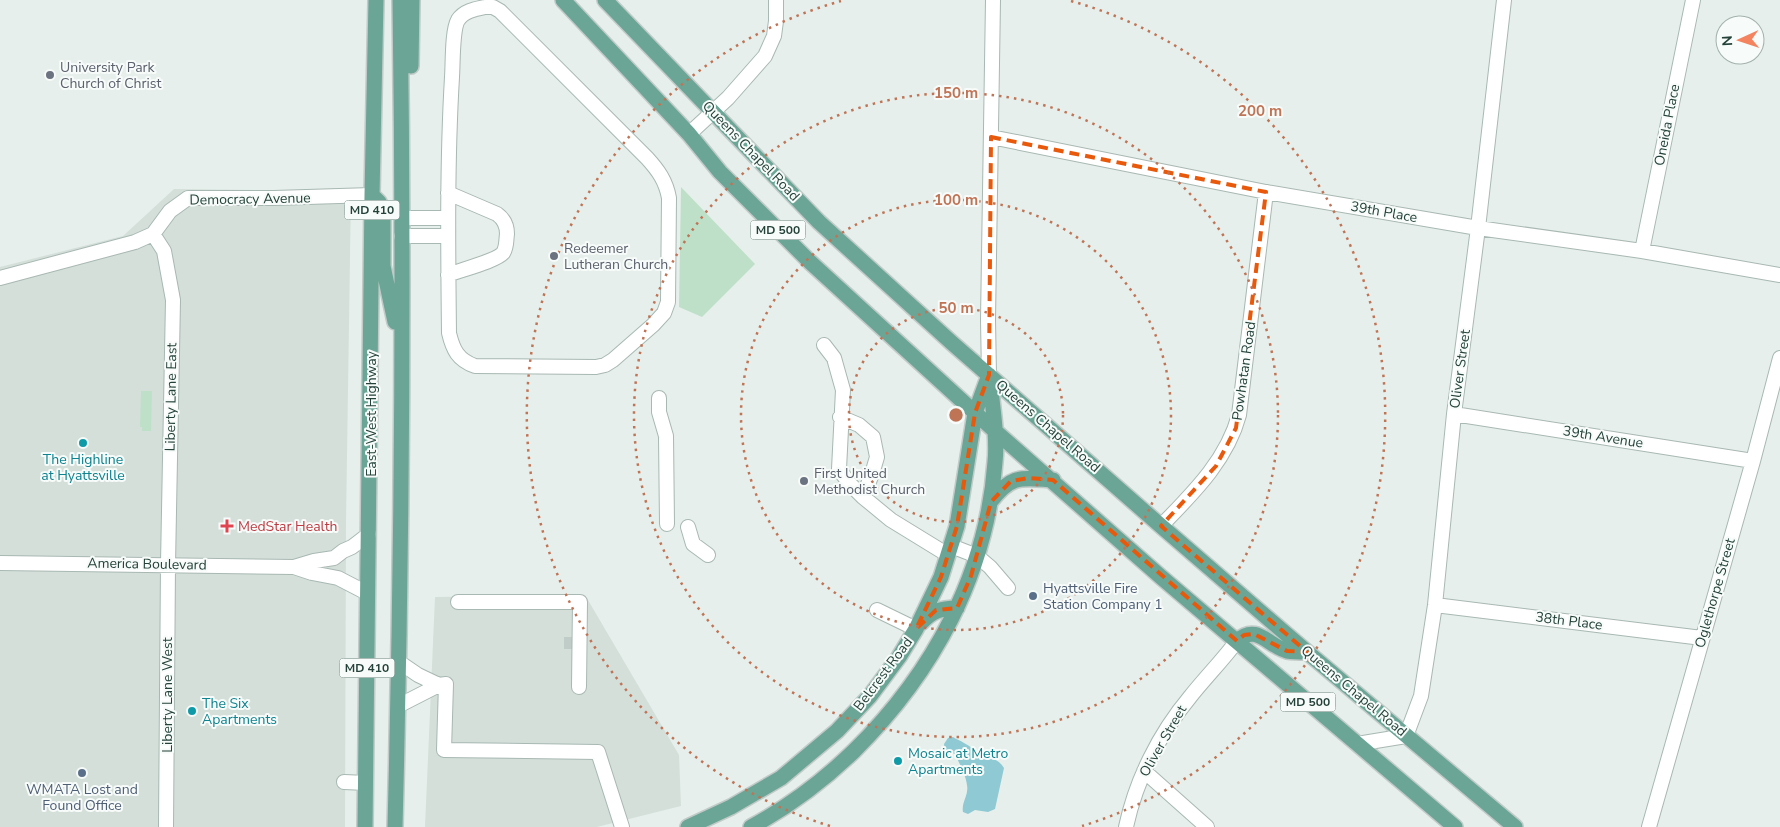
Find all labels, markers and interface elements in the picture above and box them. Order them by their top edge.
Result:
north arrow [1715,15,1765,65]
text: N [1718,35,1737,46]
place label: University Park Church of Christ [60,58,161,93]
marker: University Park Church of Christ [44,69,56,81]
text: 150 m [934,83,978,103]
street label: Oneida Place [1650,83,1684,167]
street label: Queens Chapel Road [698,97,804,205]
text: 200 m [1238,101,1282,121]
street label: Democracy Avenue [189,188,311,210]
text: 100 m [934,190,978,210]
street label: 39th Place [1349,197,1419,227]
road number: MD 410 [344,200,400,220]
road number: MD 500 [750,220,806,240]
place label: Redeemer Lutheran Church [564,239,668,274]
marker: Redeemer Lutheran Church [548,250,560,262]
text: 50 m [938,298,974,318]
street label: Powhatan Road [1228,320,1260,422]
street label: Oliver Street [1445,328,1475,410]
street label: Liberty Lane East [161,342,181,452]
street label: East-West Highway [362,350,381,477]
street label: Queens Chapel Road [992,375,1104,477]
centre of rings [947,406,965,424]
street label: 39th Avenue [1562,421,1644,453]
marker: The Highline at Hyattsville [77,437,89,449]
place label: The Highline at Hyattsville [41,450,125,485]
place label: First United Methodist Church [814,464,925,499]
marker: First United Methodist Church [798,475,810,487]
place label: MedStar Health [238,517,338,536]
marker: MedStar Health [220,519,234,533]
street label: Oglethorpe Street [1690,536,1740,650]
street label: America Boulevard [87,553,207,575]
place label: Hyattsville Fire Station Company 1 [1043,579,1163,614]
marker: Hyattsville Fire Station Company 1 [1027,590,1039,602]
street label: 38th Place [1534,607,1604,635]
street label: Belcrest Road [849,633,917,715]
street label: Liberty Lane West [158,637,177,753]
street label: Queens Chapel Road [1297,641,1411,741]
road number: MD 410 [340,658,394,678]
road number: MD 500 [1280,692,1336,712]
place label: The Six Apartments [202,694,277,729]
street label: Oliver Street [1135,702,1191,780]
marker: The Six Apartments [186,705,198,717]
place label: Mosaic at Metro Apartments [908,744,1008,779]
marker: Mosaic at Metro Apartments [892,755,904,767]
marker: WMATA Lost and Found Office [76,767,88,779]
place label: WMATA Lost and Found Office [26,780,138,815]

